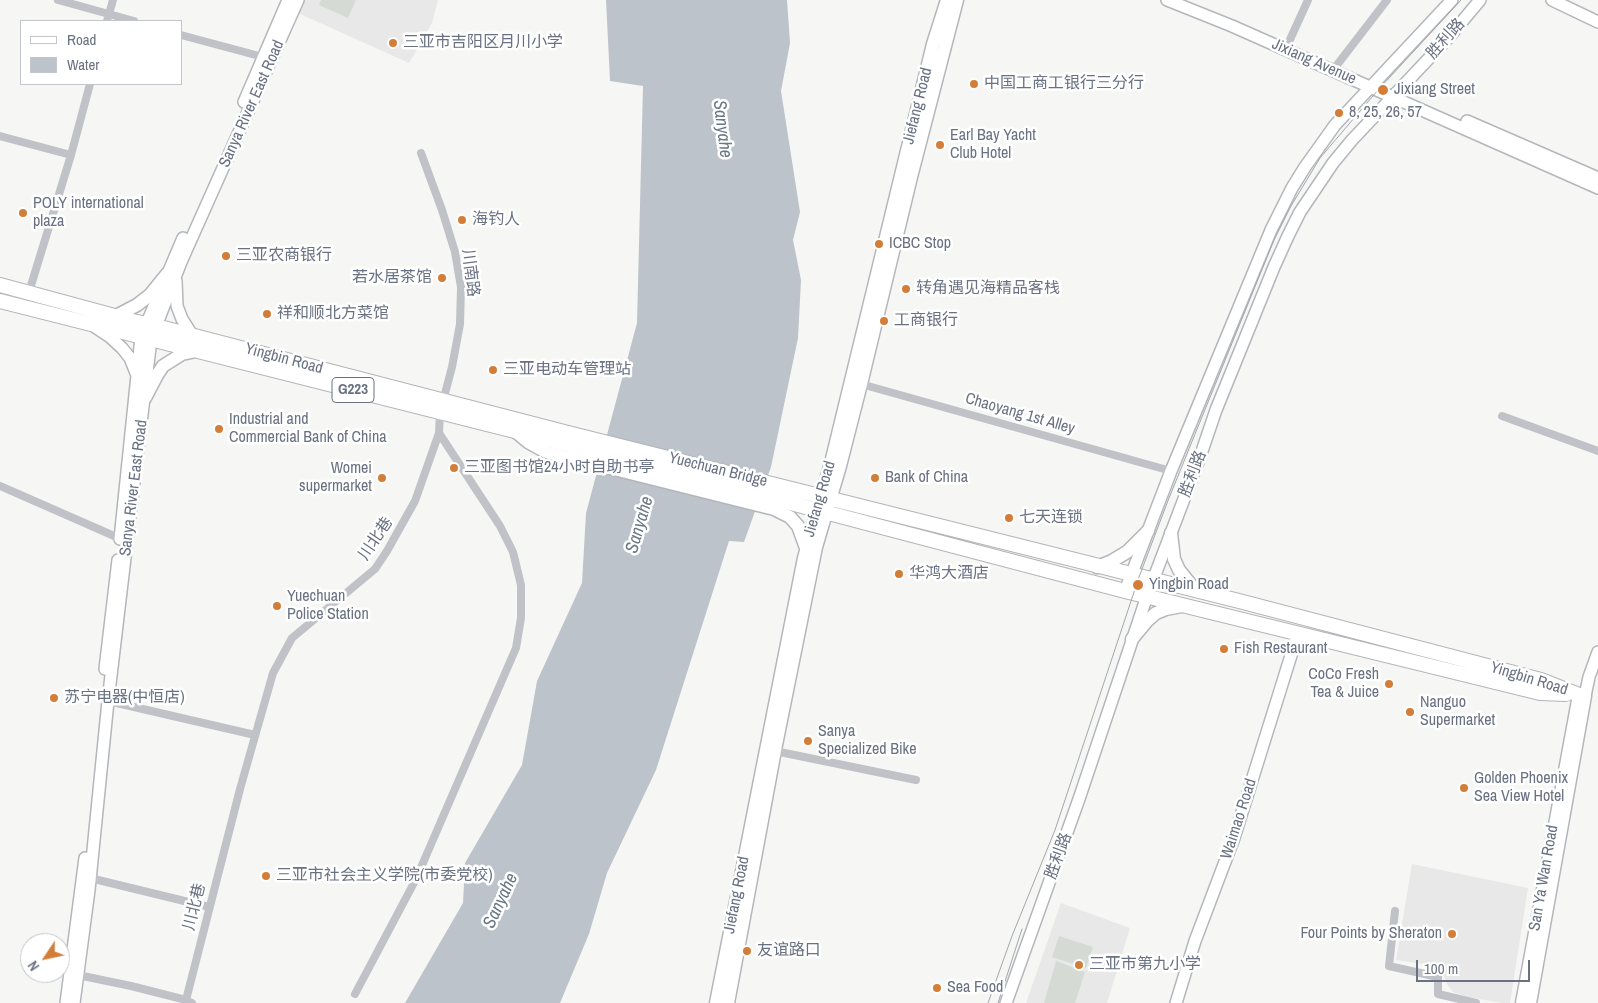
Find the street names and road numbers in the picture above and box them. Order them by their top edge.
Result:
street label: 胜利路 [1423,15,1469,63]
street label: Jixiang Avenue [1269,35,1359,89]
street label: Sanya River East Road [215,37,289,171]
street label: Jiefang Road [899,66,937,146]
street label: 川南路 [458,248,482,298]
street label: Yingbin Road [243,339,325,379]
road number: G223 [332,378,374,402]
street label: Chaoyang 1st Alley [963,389,1077,439]
street label: Sanya River East Road [116,419,152,557]
street label: 胜利路 [1175,448,1211,500]
street label: Yuechuan Bridge [667,449,769,491]
street label: Jiefang Road [800,459,840,539]
street label: 川北巷 [355,514,397,564]
street label: Yingbin Road [1488,658,1570,700]
street label: Waimao Road [1217,776,1261,862]
street label: San Ya Wan Road [1525,824,1563,932]
street label: 胜利路 [1042,830,1076,882]
street label: Jiefang Road [720,855,754,935]
street label: 川北巷 [180,881,210,933]

